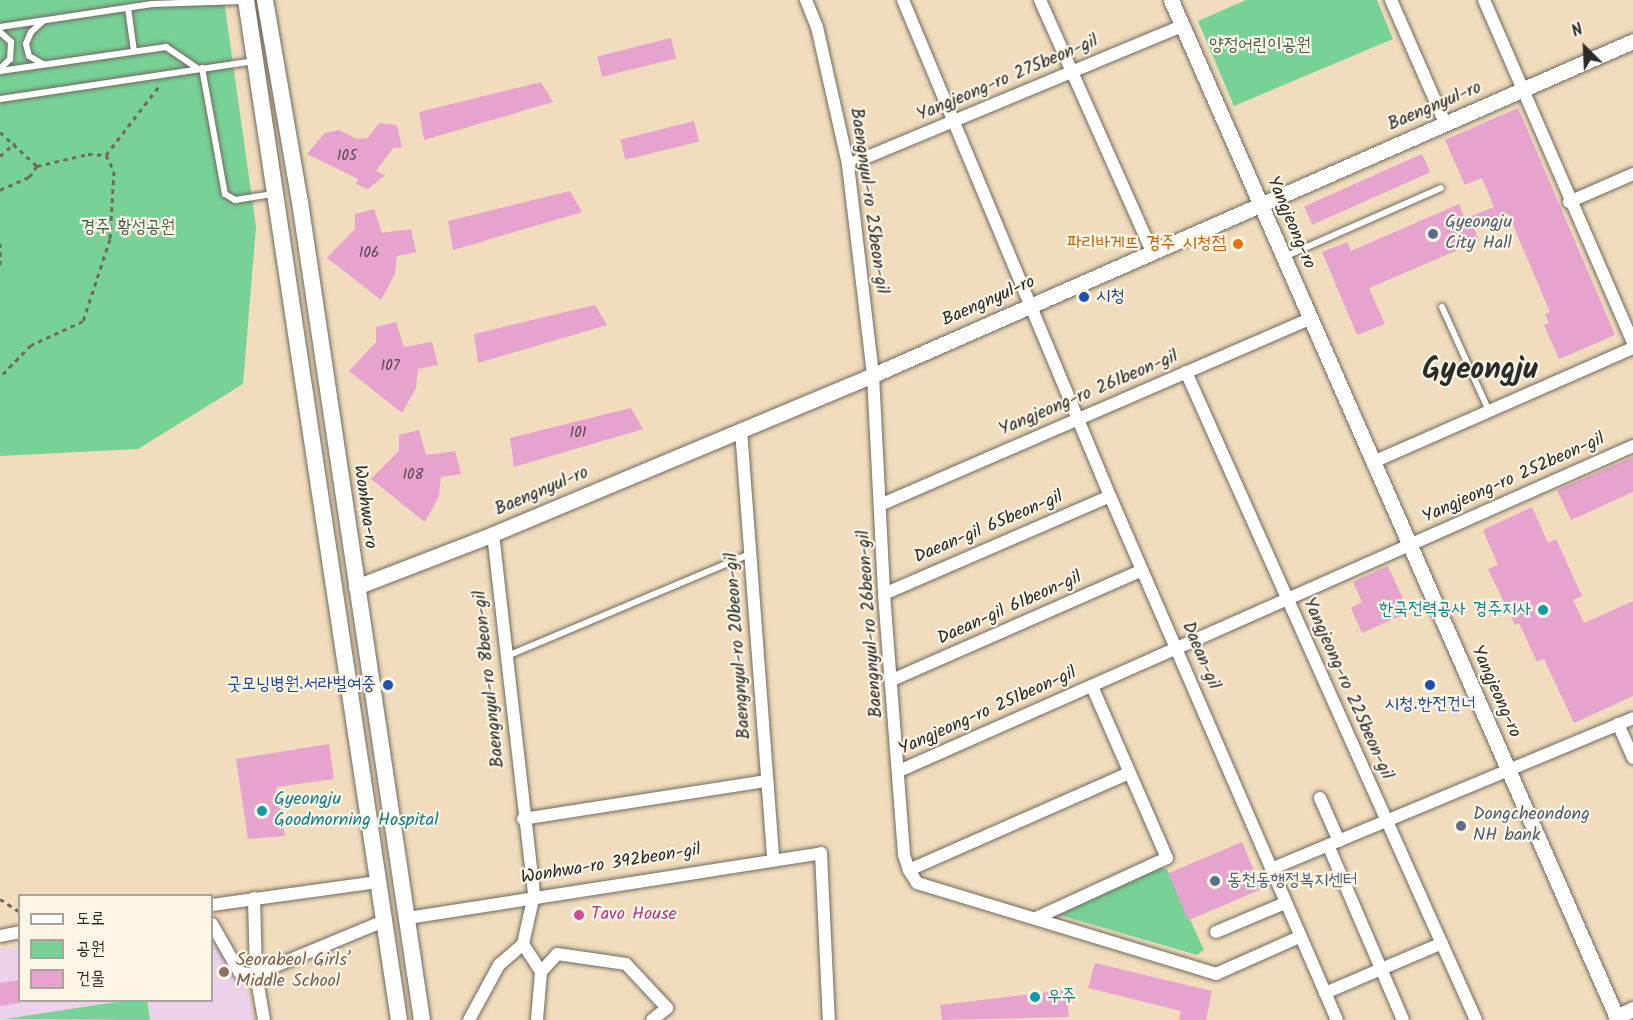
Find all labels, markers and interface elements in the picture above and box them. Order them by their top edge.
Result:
north arrow [1555,18,1615,78]
text: N [1568,18,1587,45]
street label: Yangjeong-ro 275beon-gil [914,31,1102,127]
park label: 양정어린이공원 [1209,35,1311,57]
street label: Baengnyul-ro [1385,78,1485,136]
street label: Baengnyul-ro 25beon-gil [844,107,892,295]
house number: 105 [337,148,357,166]
street label: Yangjeong-ro [1261,174,1319,272]
place label: Gyeongju City Hall [1445,213,1512,256]
park label: 경주 황성공원 [81,217,175,239]
marker: Gyeongju City Hall [1426,227,1440,241]
place label: 파리바게뜨 경주 시청점 [1067,233,1226,255]
marker: 파리바게뜨 경주 시청점 [1231,237,1245,251]
house number: 106 [359,245,379,263]
street label: Baengnyul-ro [939,272,1039,332]
place label: 시청 [1096,286,1125,308]
marker: 시청 [1077,290,1091,304]
street label: Yangjeong-ro 261beon-gil [996,346,1182,442]
district label: Gyeongju [1422,352,1538,388]
house number: 107 [380,358,400,376]
house number: 101 [570,425,586,443]
street label: Yangjeong-ro 252beon-gil [1420,429,1608,529]
street label: Baengnyul-ro [492,463,592,521]
street label: Wonhwa-ro [347,464,381,550]
house number: 108 [402,467,424,485]
street label: Daean-gil 65beon-gil [911,487,1067,569]
street label: Baengnyul-ro 26beon-gil [854,529,888,719]
street label: Baengnyul-ro 20beon-gil [722,552,756,740]
street label: Daean-gil 61beon-gil [935,568,1085,650]
street label: Baengnyul-ro 8beon-gil [470,589,510,769]
street label: Yangjeong-ro 225beon-gil [1297,595,1397,783]
place label: 한국전력공사 경주지사 [1379,599,1531,621]
marker: 한국전력공사 경주지사 [1536,603,1550,617]
street label: Daean-gil [1176,619,1224,693]
street label: Yangjeong-ro [1465,643,1525,741]
street label: Yangjeong-ro 251beon-gil [896,663,1080,761]
place label: 굿모닝병원.서라벌여중 [227,674,376,696]
marker: 굿모닝병원.서라벌여중 [381,678,395,692]
marker: 시청.한전건너 [1423,678,1437,692]
place label: 시청.한전건너 [1384,694,1476,716]
place label: Gyeongju Goodmorning Hospital [274,790,439,832]
marker: Gyeongju Goodmorning Hospital [255,804,269,818]
place label: Dongcheondong NH bank [1473,805,1590,848]
marker: Dongcheondong NH bank [1454,819,1468,833]
street label: Wonhwa-ro 392beon-gil [519,840,703,890]
place label: 동천동행정복지센터 [1227,870,1357,892]
marker: 동천동행정복지센터 [1208,874,1222,888]
legend [18,894,213,1002]
place label: Tavo House [591,904,677,926]
text: 도로 [76,905,105,934]
marker: Tavo House [572,908,586,922]
text: 공원 [76,935,105,964]
place label: Seorabeol Girls’ Middle School [236,951,352,994]
text: 건물 [76,965,105,994]
marker: Seorabeol Girls’ Middle School [217,965,231,979]
place label: 우주 [1047,986,1076,1008]
marker: 우주 [1028,990,1042,1004]

